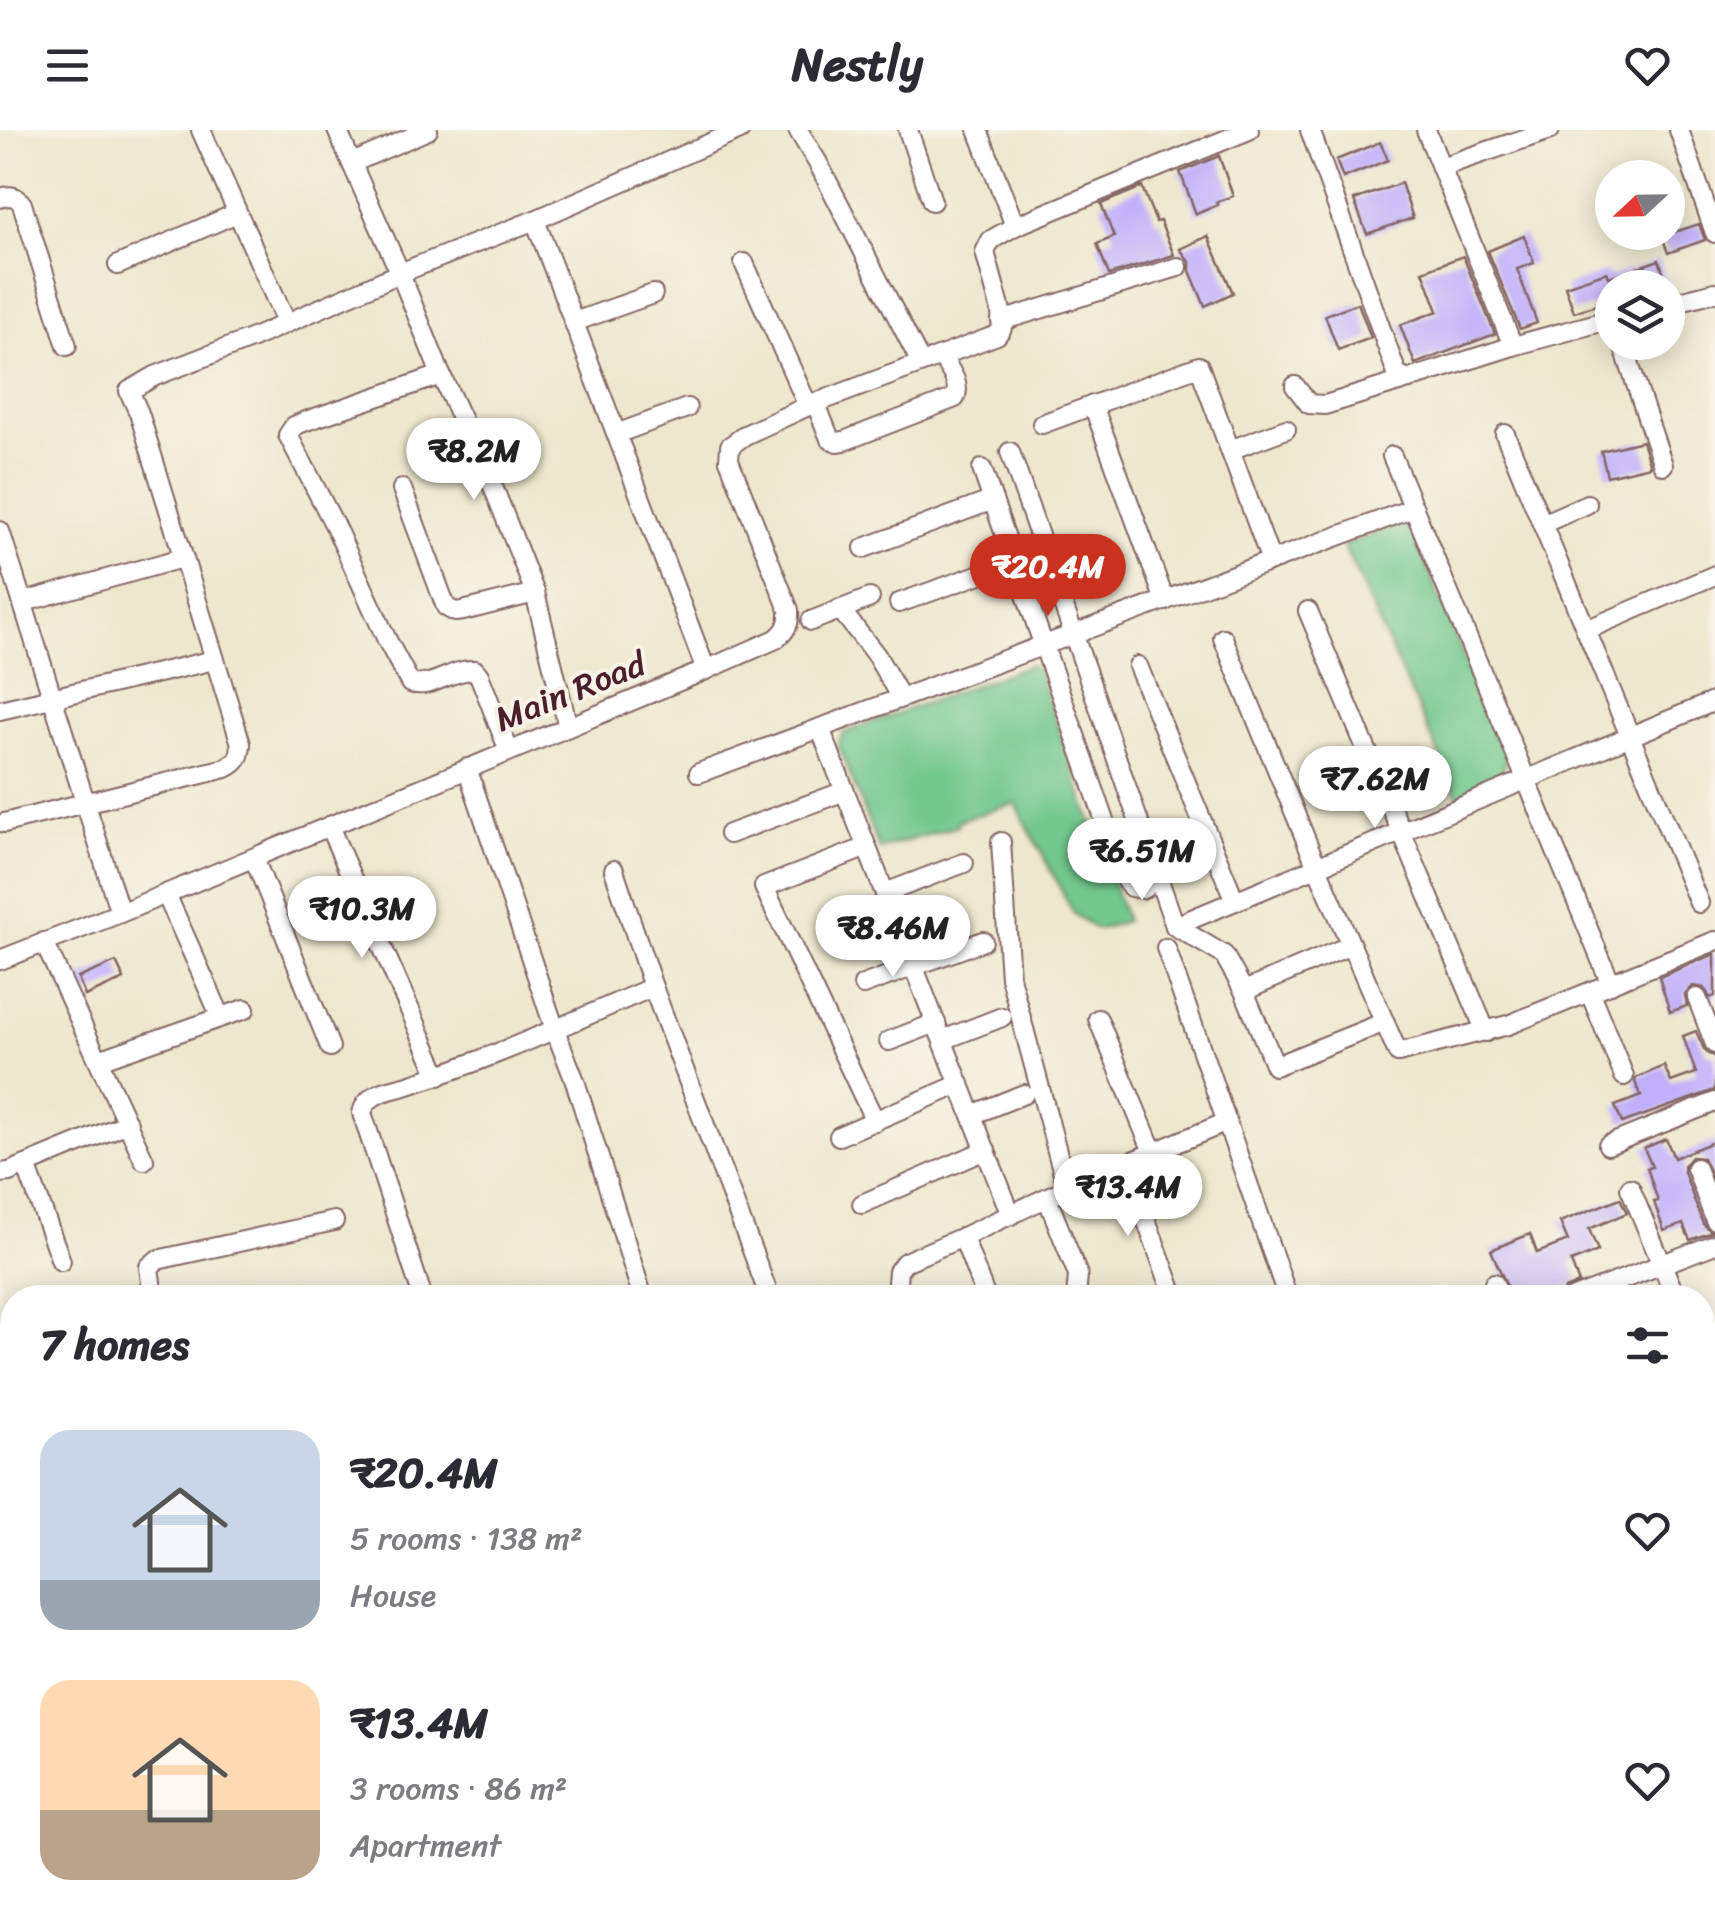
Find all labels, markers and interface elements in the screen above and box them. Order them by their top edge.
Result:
text: Nestly [792,25,923,105]
icon: menu [40,38,95,93]
icon: heart [1620,38,1675,93]
north arrow [1595,160,1685,250]
map controls [1595,160,1685,360]
button: layers [1595,270,1685,360]
pin: ₹8.2M [404,418,544,503]
text: ₹8.2M [428,422,520,479]
pin: ₹20.4M [967,534,1129,619]
text: ₹20.4M [992,538,1104,595]
street label: Main Road [485,632,657,749]
pin: ₹7.62M [1294,746,1456,831]
text: ₹7.62M [1321,750,1429,807]
pin: ₹6.51M [1061,818,1223,903]
text: ₹6.51M [1089,822,1195,879]
pin: ₹10.3M [281,876,443,961]
text: ₹10.3M [309,880,415,937]
pin: ₹8.46M [812,895,974,980]
text: ₹8.46M [837,899,949,956]
pin: ₹13.4M [1047,1154,1209,1239]
text: ₹13.4M [1076,1158,1181,1215]
text: 7 homes [40,1308,189,1382]
icon: filters [1620,1318,1675,1373]
text: ₹20.4M [350,1436,498,1510]
icon: home [120,1470,240,1590]
icon: heart [1620,1503,1675,1558]
text: 5 rooms · 138 m² [350,1510,582,1567]
text: House [350,1567,436,1624]
text: ₹13.4M [350,1686,488,1760]
icon: home [120,1720,240,1840]
icon: heart [1620,1753,1675,1808]
text: 3 rooms · 86 m² [350,1760,567,1817]
text: Apartment [350,1817,501,1874]

